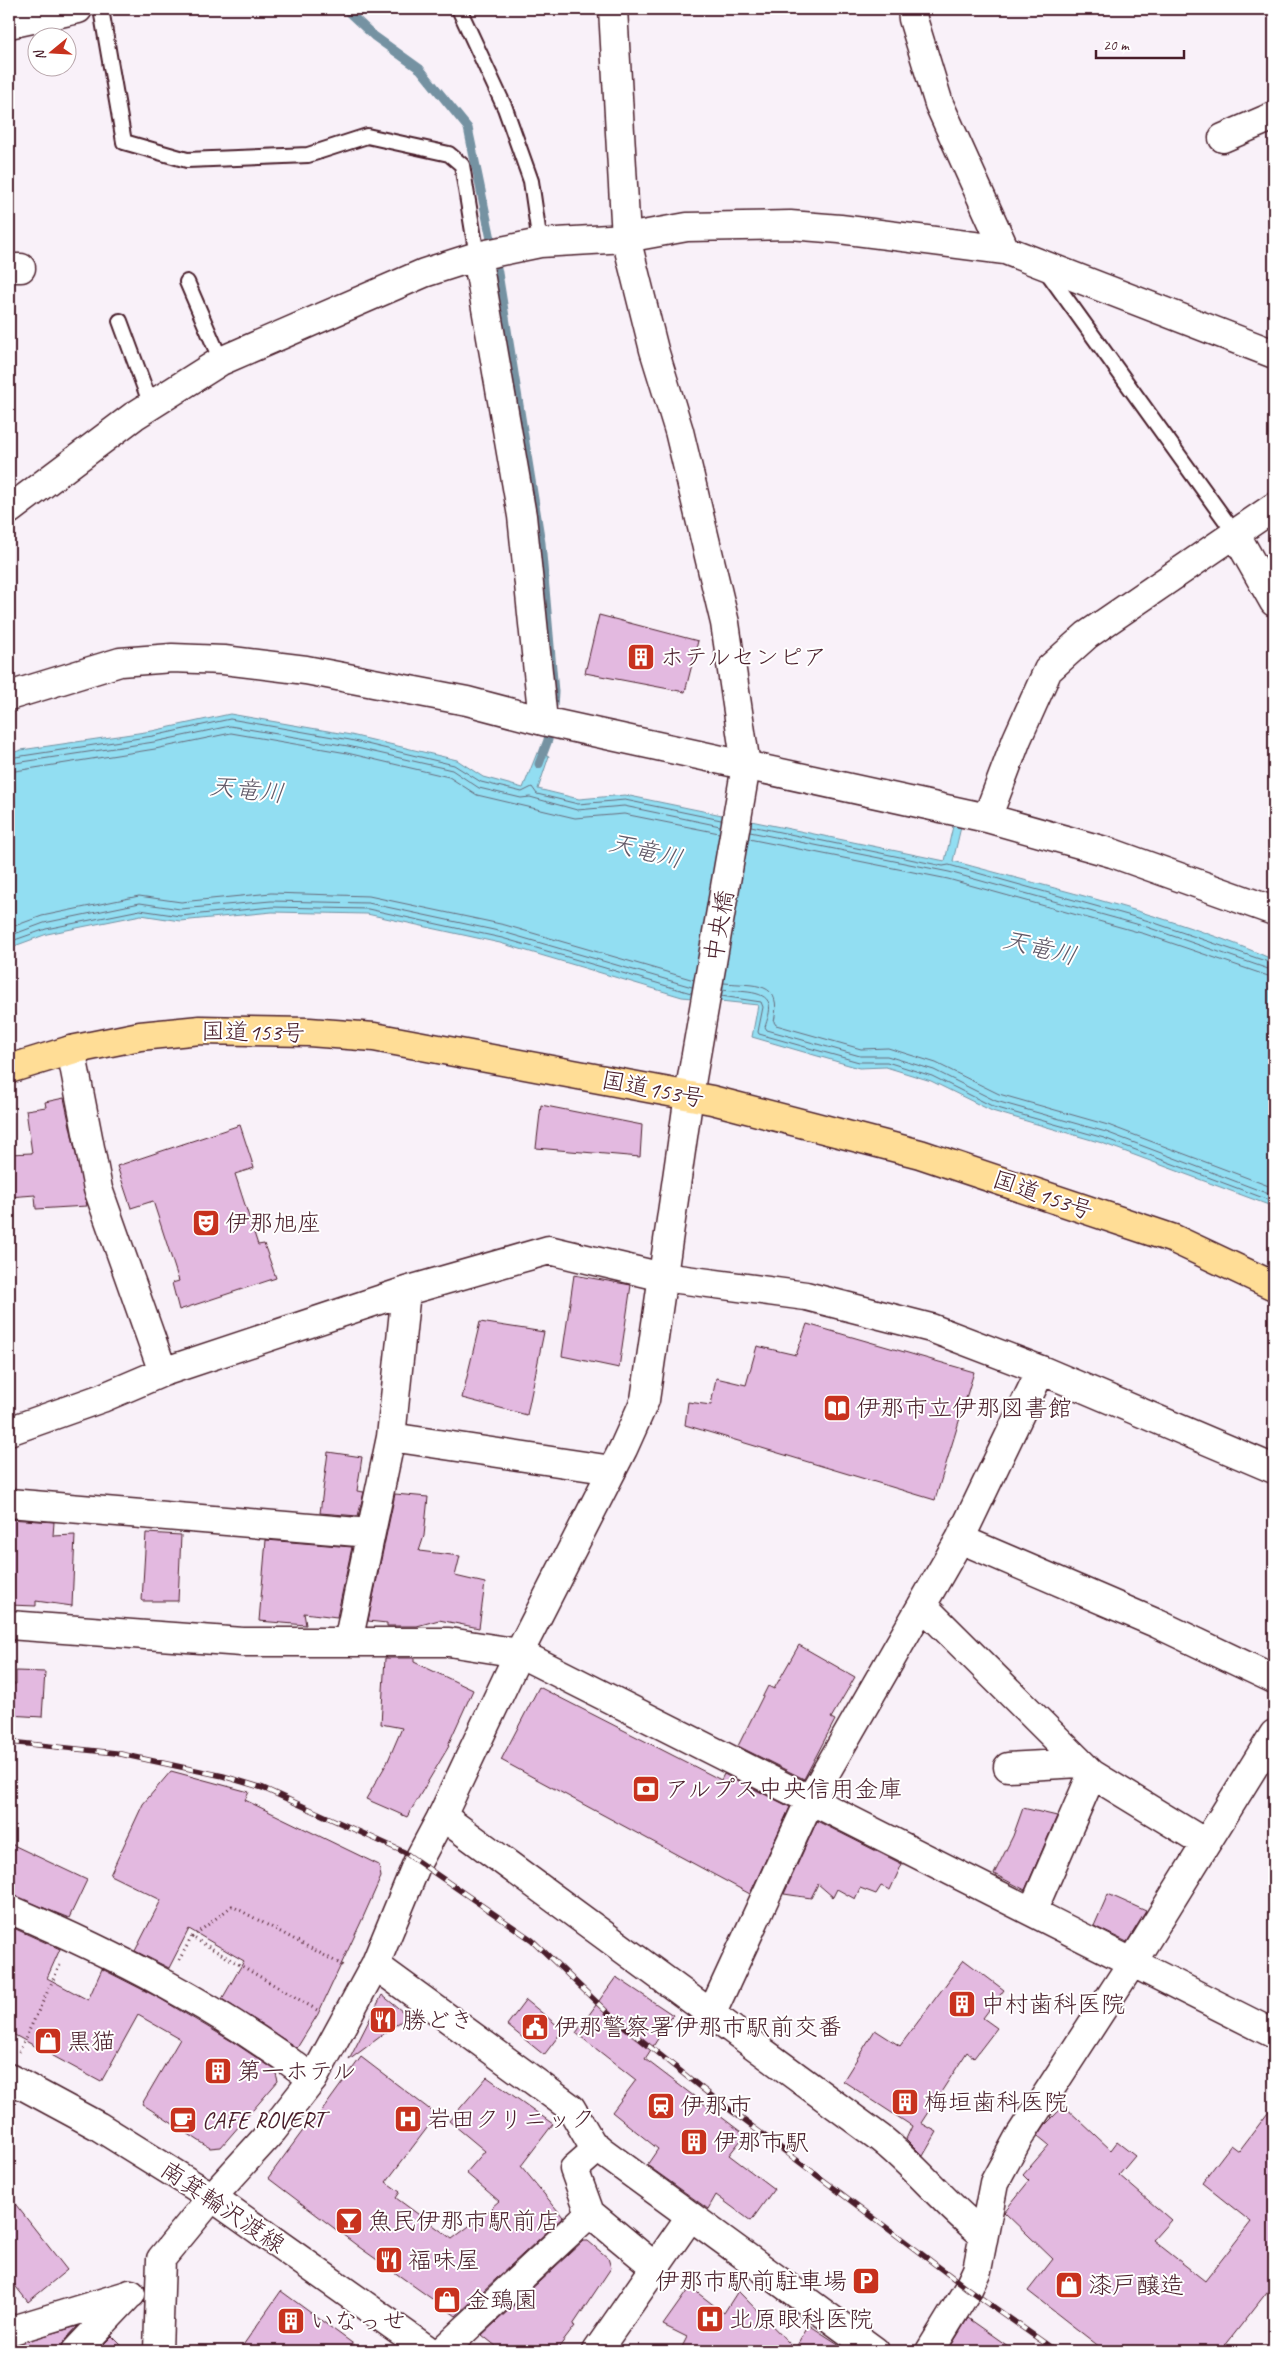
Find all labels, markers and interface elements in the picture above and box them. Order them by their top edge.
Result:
north arrow [28,28,78,78]
scale bar [1096,28,1183,60]
text: 20 m [1103,36,1130,55]
text: N [30,47,50,63]
building icon: ホテルセンピア [626,642,656,672]
place label: ホテルセンピア [660,642,827,672]
water label: 天竜川 [208,770,286,810]
water label: 天竜川 [605,826,686,876]
street label: 中央橋 [698,888,740,964]
water label: 天竜川 [999,923,1080,973]
street label: 国道153号 [201,1016,305,1048]
street label: 国道153号 [599,1064,707,1114]
street label: 国道153号 [989,1164,1097,1226]
theatre icon: 伊那旭座 [191,1208,221,1238]
place label: 伊那旭座 [225,1208,321,1238]
library icon: 伊那市立伊那図書館 [822,1393,852,1423]
place label: 伊那市立伊那図書館 [856,1393,1072,1423]
bank icon: アルプス中央信用金庫 [631,1774,661,1804]
place label: アルプス中央信用金庫 [665,1774,903,1804]
building icon: 中村歯科医院 [947,1989,977,2019]
place label: 中村歯科医院 [981,1989,1125,2019]
restaurant icon: 勝どき [368,2005,398,2035]
place label: 勝どき [402,2005,474,2035]
public building icon: 伊那警察署伊那市駅前交番 [520,2012,550,2042]
place label: 伊那警察署伊那市駅前交番 [554,2012,842,2042]
shop icon: 黒猫 [33,2026,63,2056]
place label: 黒猫 [67,2026,115,2056]
building icon: 第一ホテル [203,2056,233,2086]
place label: 第一ホテル [237,2056,356,2086]
building icon: 梅垣歯科医院 [890,2087,920,2117]
place label: 梅垣歯科医院 [924,2087,1068,2117]
station icon: 伊那市 [646,2091,676,2121]
place label: 伊那市 [680,2091,752,2121]
hospital icon: 岩田クリニック [393,2104,423,2134]
place label: 岩田クリニック [427,2104,595,2134]
cafe icon: CAFE ROVERT [168,2105,198,2135]
place label: CAFE ROVERT [202,2105,330,2135]
building icon: 伊那市駅 [679,2127,709,2157]
place label: 伊那市駅 [713,2127,809,2157]
street label: 南箕輪沢渡線 [155,2154,291,2260]
bar icon: 魚民伊那市駅前店 [334,2206,364,2236]
place label: 魚民伊那市駅前店 [368,2206,560,2236]
restaurant icon: 福味屋 [374,2245,404,2275]
place label: 福味屋 [408,2245,480,2275]
place label: 伊那市駅前駐車場 [655,2266,847,2296]
parking icon: 伊那市駅前駐車場 [851,2266,881,2296]
shop icon: 漆戸醸造 [1054,2270,1084,2300]
place label: 漆戸醸造 [1088,2270,1184,2300]
shop icon: 金鵄園 [432,2285,462,2315]
place label: 金鵄園 [466,2285,538,2315]
hospital icon: 北原眼科医院 [695,2304,725,2334]
place label: 北原眼科医院 [729,2304,873,2334]
building icon: いなっせ [276,2306,306,2336]
place label: いなっせ [310,2306,406,2336]

